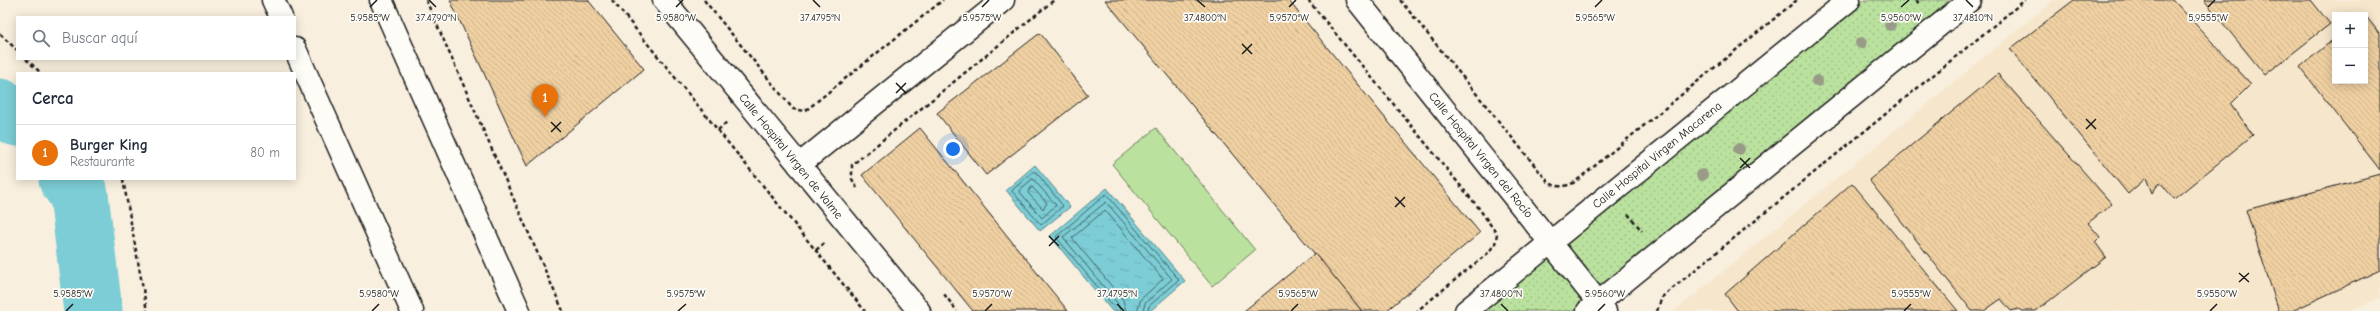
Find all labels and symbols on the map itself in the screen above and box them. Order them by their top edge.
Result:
text: 5.9585°W [350,12,390,24]
text: 37.4790°N [415,12,457,24]
text: 5.9580°W [656,12,696,24]
text: 37.4795°N [800,12,840,24]
text: 5.9575°W [963,12,1002,24]
text: 37.4800°N [1184,12,1226,24]
text: 5.9570°W [1269,12,1309,24]
text: 5.9565°W [1575,12,1615,24]
text: 5.9560°W [1881,12,1921,24]
text: 37.4810°N [1953,12,1993,24]
text: 5.9555°W [2188,12,2228,24]
pin: 1 [532,84,558,117]
street label: Calle Hospital Virgen del Rocío [1426,89,1536,221]
street label: Calle Hospital Virgen de Valme [736,90,846,222]
street label: Calle Hospital Virgen Macarena [1590,99,1724,211]
your location [943,139,963,159]
text: 5.9585°W [53,288,93,300]
text: 5.9580°W [359,288,399,300]
text: 5.9575°W [667,288,706,300]
text: 5.9570°W [972,288,1012,300]
text: 37.4795°N [1097,288,1137,300]
text: 5.9565°W [1278,288,1318,300]
text: 37.4800°N [1480,288,1522,300]
text: 5.9560°W [1585,288,1625,300]
text: 5.9555°W [1891,288,1931,300]
text: 5.9550°W [2197,288,2237,300]

